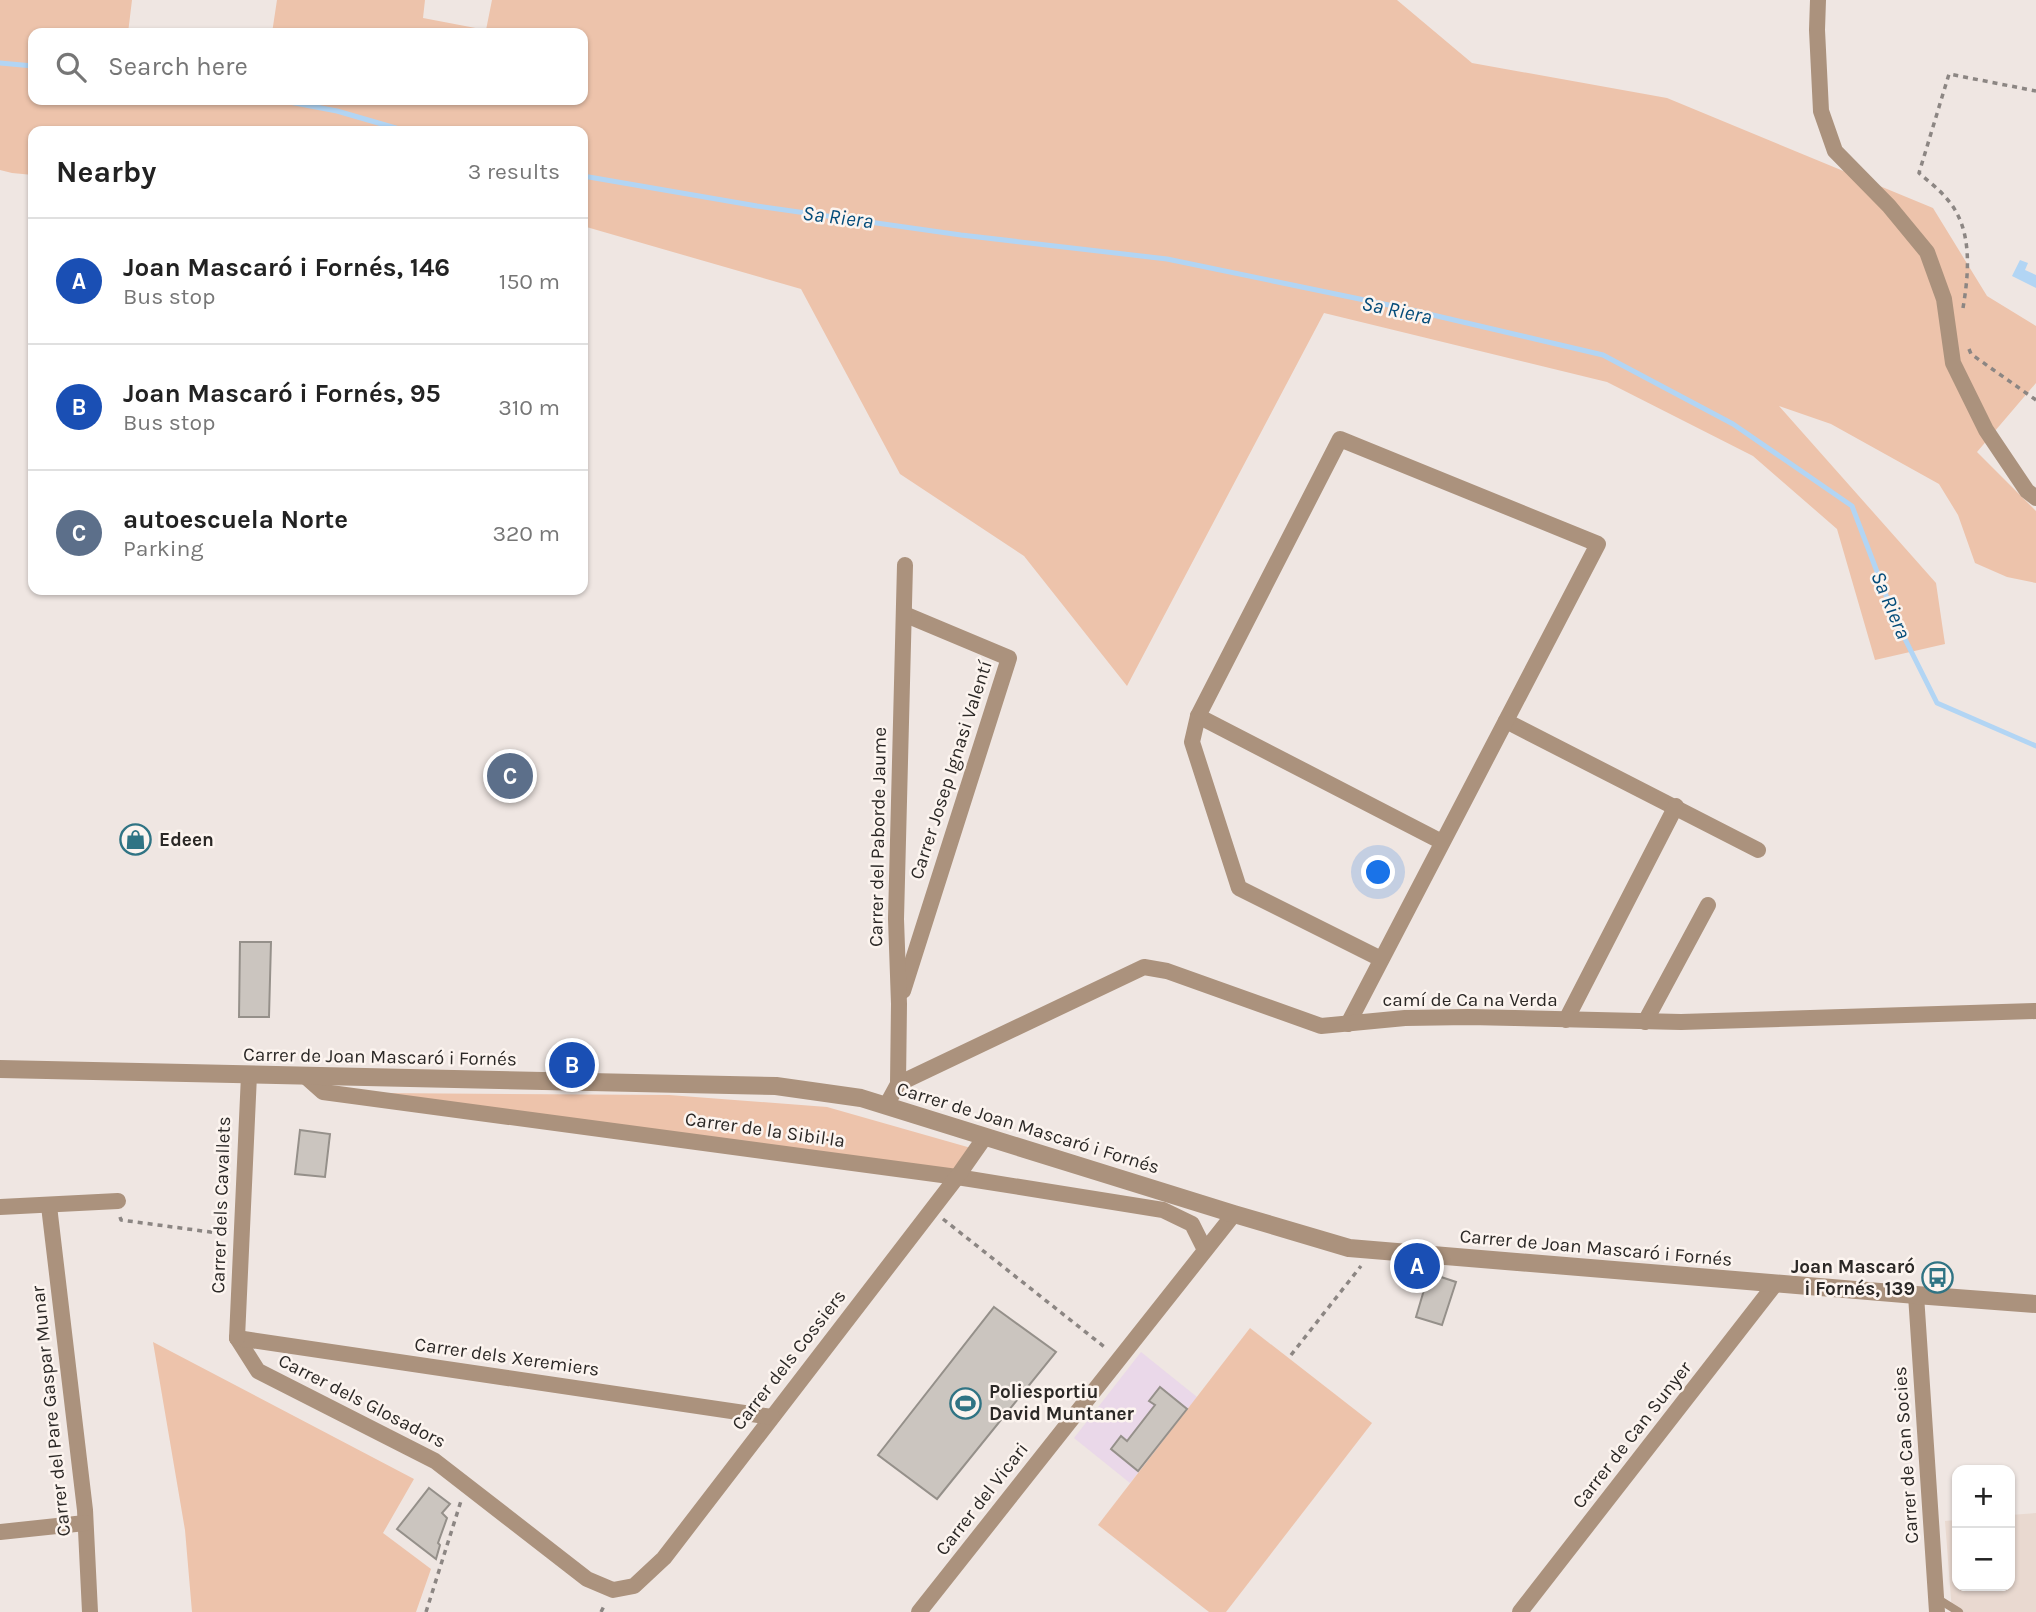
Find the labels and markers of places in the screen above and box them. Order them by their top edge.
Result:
pin: C [487,750,533,802]
shop icon: Edeen [119,823,153,857]
place label: Edeen [159,829,214,851]
pin: B [549,1039,595,1091]
pin: A [1394,1240,1440,1292]
place label: Joan Mascaró i Fornés, 139 [1791,1256,1915,1300]
bus stop icon: Joan Mascaró i Fornés, 139 [1921,1261,1955,1295]
place label: Poliesportiu David Muntaner [989,1381,1135,1425]
sports icon: Poliesportiu David Muntaner [949,1386,983,1420]

